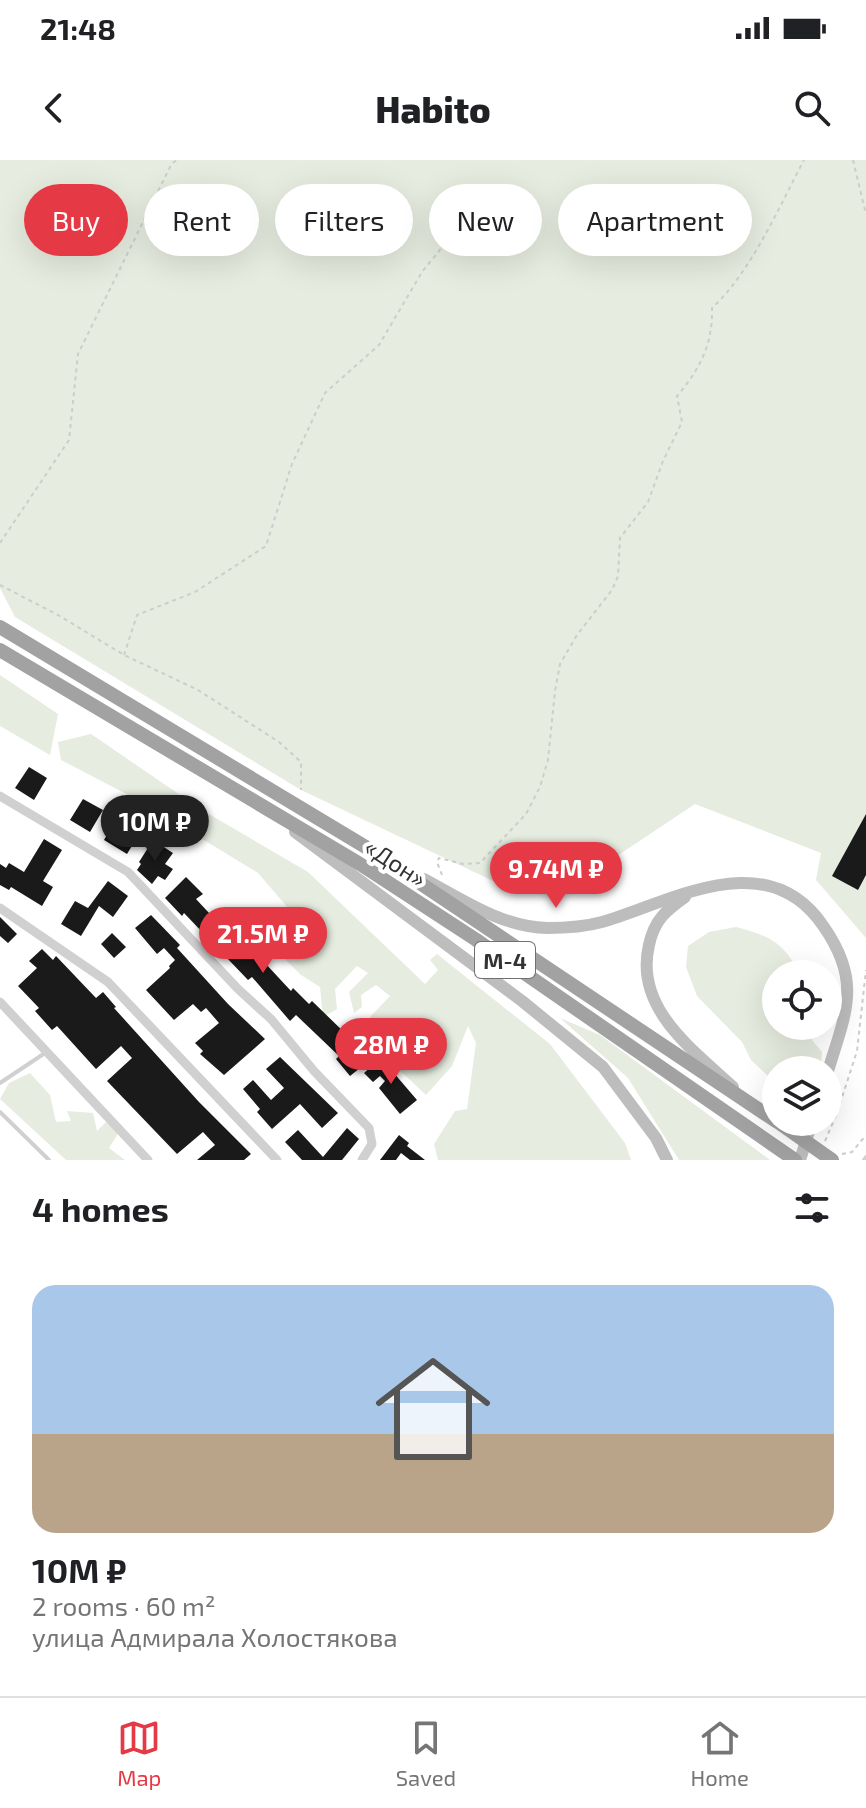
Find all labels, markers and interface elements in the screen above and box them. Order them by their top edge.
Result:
text: 21:48 [40,10,116,46]
icon: back [32,86,76,130]
icon: search [790,86,834,130]
text: Habito [375,87,491,130]
chip: Buy [24,184,128,256]
chip: Rent [144,184,259,256]
chip: Filters [275,184,413,256]
chip: New [429,184,542,256]
chip: Apartment [558,184,752,256]
pin: 10M ₽ [99,795,211,863]
text: 10M ₽ [119,805,191,836]
street label: «Дон» [360,831,432,893]
pin: 9.74M ₽ [482,842,630,910]
text: 9.74M ₽ [508,852,604,883]
pin: 21.5M ₽ [189,907,337,975]
text: 21.5M ₽ [217,917,309,948]
road number: М-4 [475,942,535,978]
map controls [762,960,842,1136]
button: locate [762,960,842,1040]
pin: 28M ₽ [335,1018,447,1086]
text: 28M ₽ [353,1028,429,1059]
button: layers [762,1056,842,1136]
icon: filters [790,1186,834,1230]
text: 4 homes [32,1188,169,1229]
icon: home [361,1337,505,1481]
text: 10M ₽ [32,1549,127,1590]
text: 2 rooms · 60 m² [32,1590,216,1621]
text: улица Адмирала Холостякова [32,1621,398,1652]
tab: Map [117,1716,161,1790]
tab: Saved [396,1716,456,1790]
tab: Home [690,1716,749,1790]

